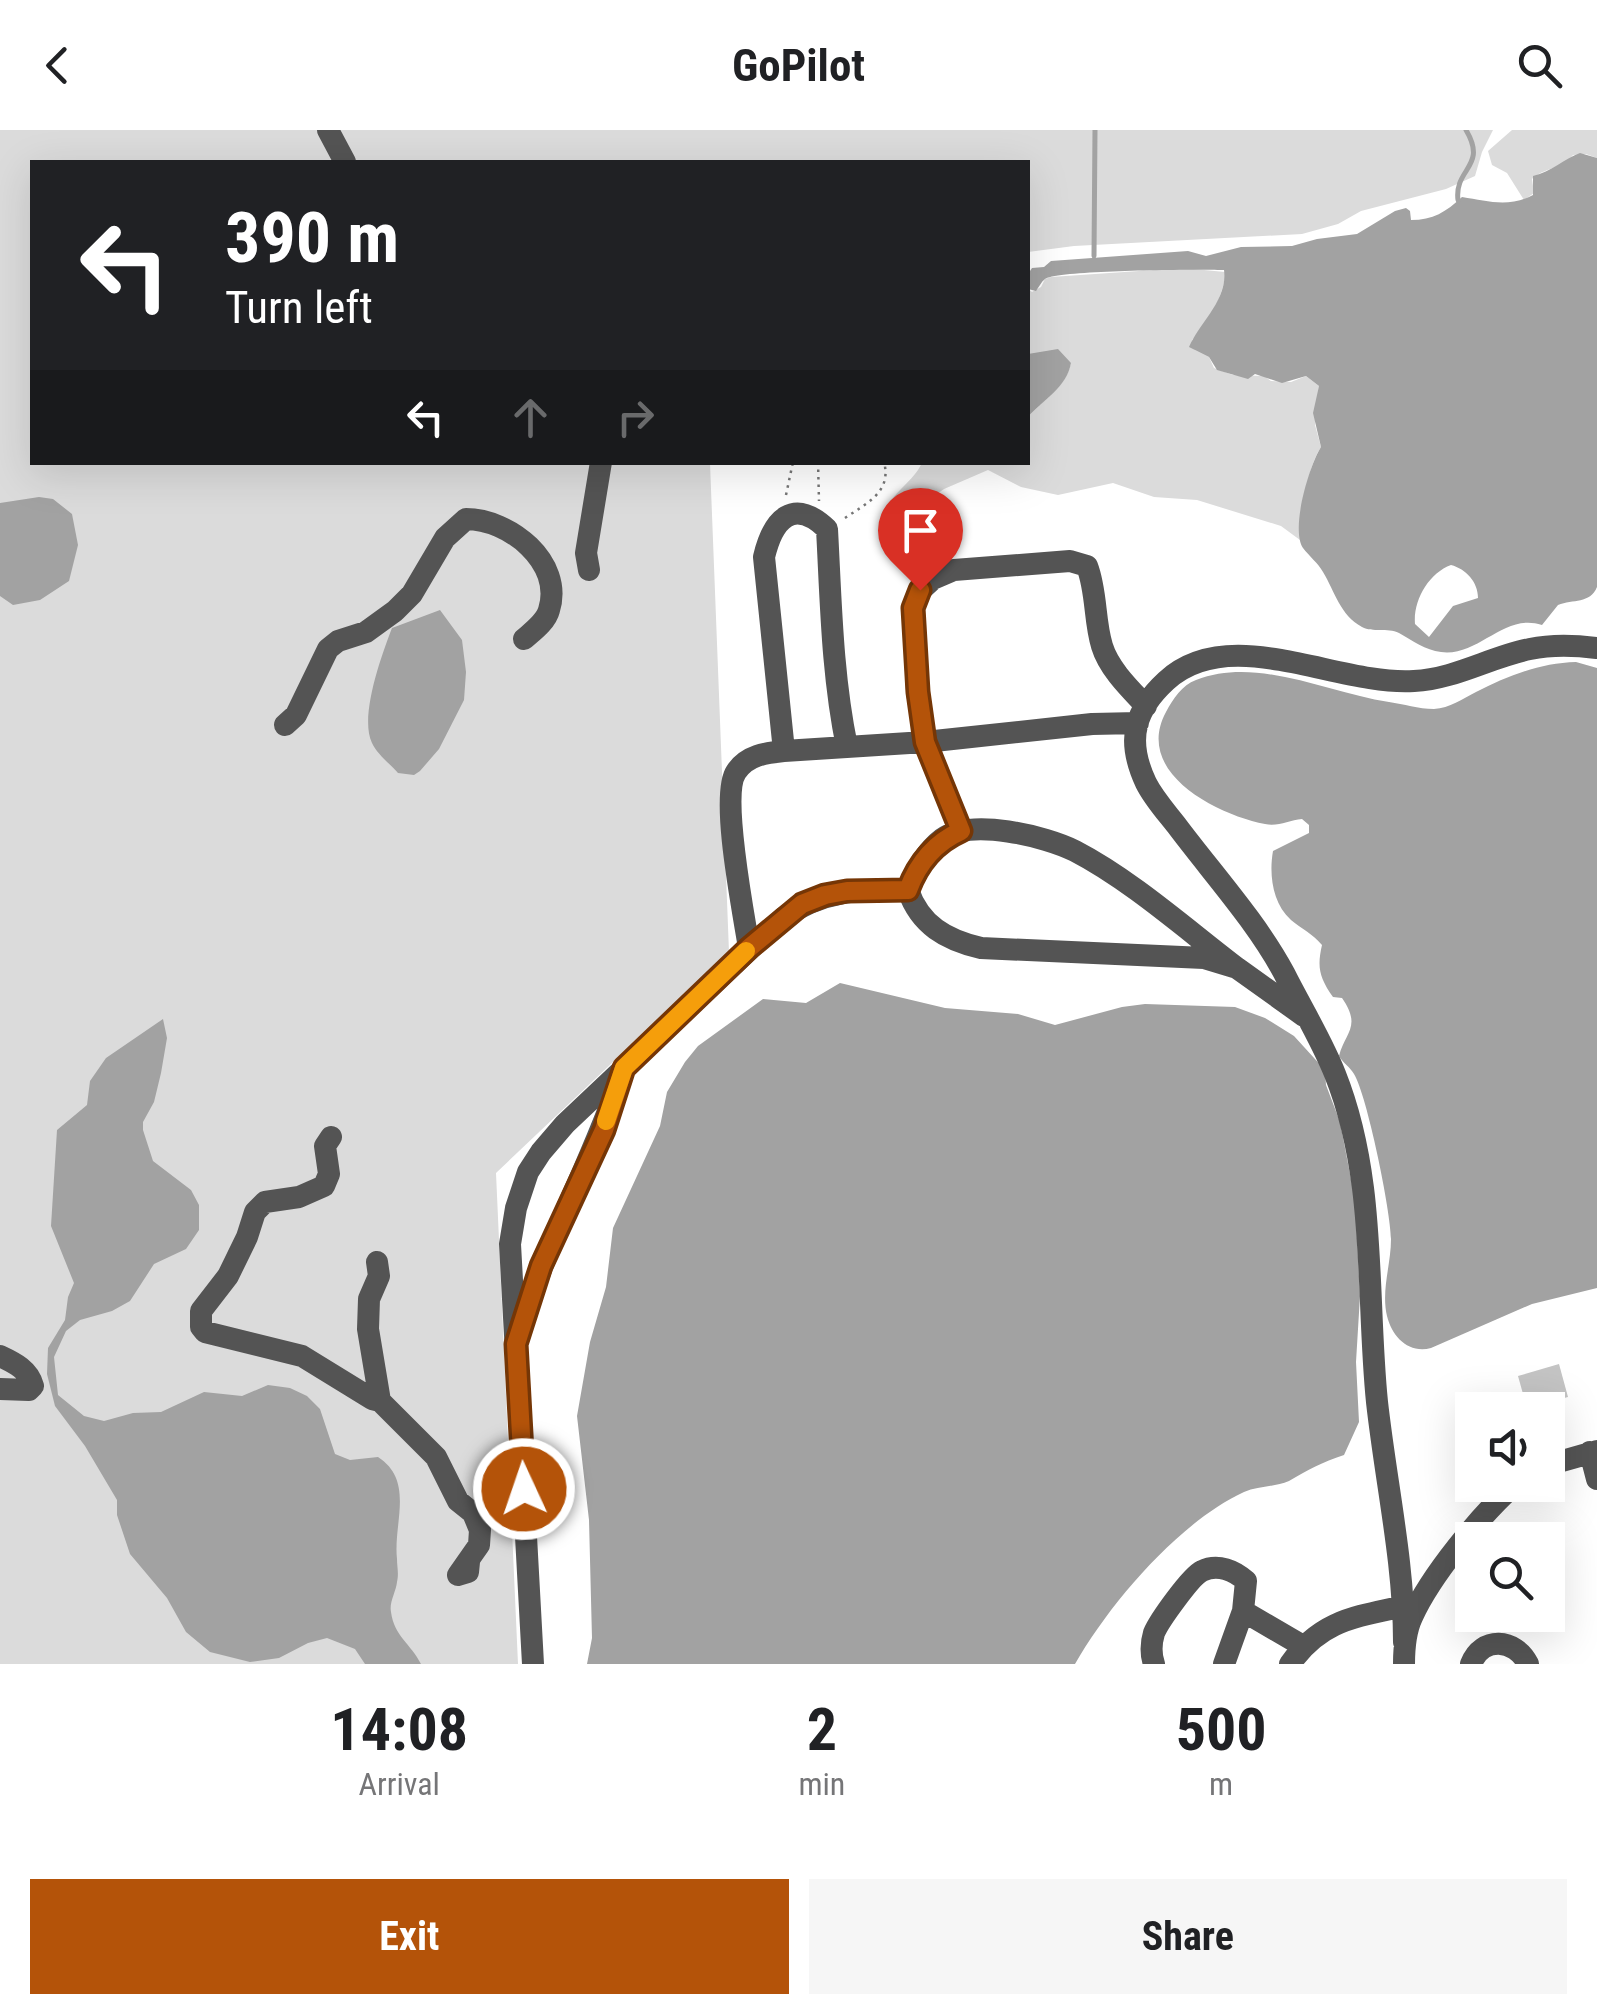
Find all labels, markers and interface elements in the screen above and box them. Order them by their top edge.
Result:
icon: back [30,38,85,93]
icon: search [1512,38,1567,93]
text: GoPilot [732,39,865,92]
text: 390 m [225,197,399,279]
icon: left [60,200,190,330]
text: Turn left [225,281,373,334]
icon: left [398,390,453,445]
icon: ahead [503,390,558,445]
icon: right [608,390,663,445]
pin [878,488,963,591]
icon: arrive [893,503,948,558]
map controls [1455,1392,1565,1632]
button: sound [1455,1392,1565,1502]
position arrow [472,1437,576,1541]
button: search [1455,1522,1565,1632]
text: 14:08 [330,1694,468,1765]
text: 2 [807,1694,837,1765]
text: 500 [1176,1694,1267,1765]
text: Arrival [358,1765,440,1803]
text: min [798,1765,845,1803]
text: m [1209,1765,1233,1803]
button: Exit [30,1879,789,1994]
button: Share [809,1879,1567,1994]

